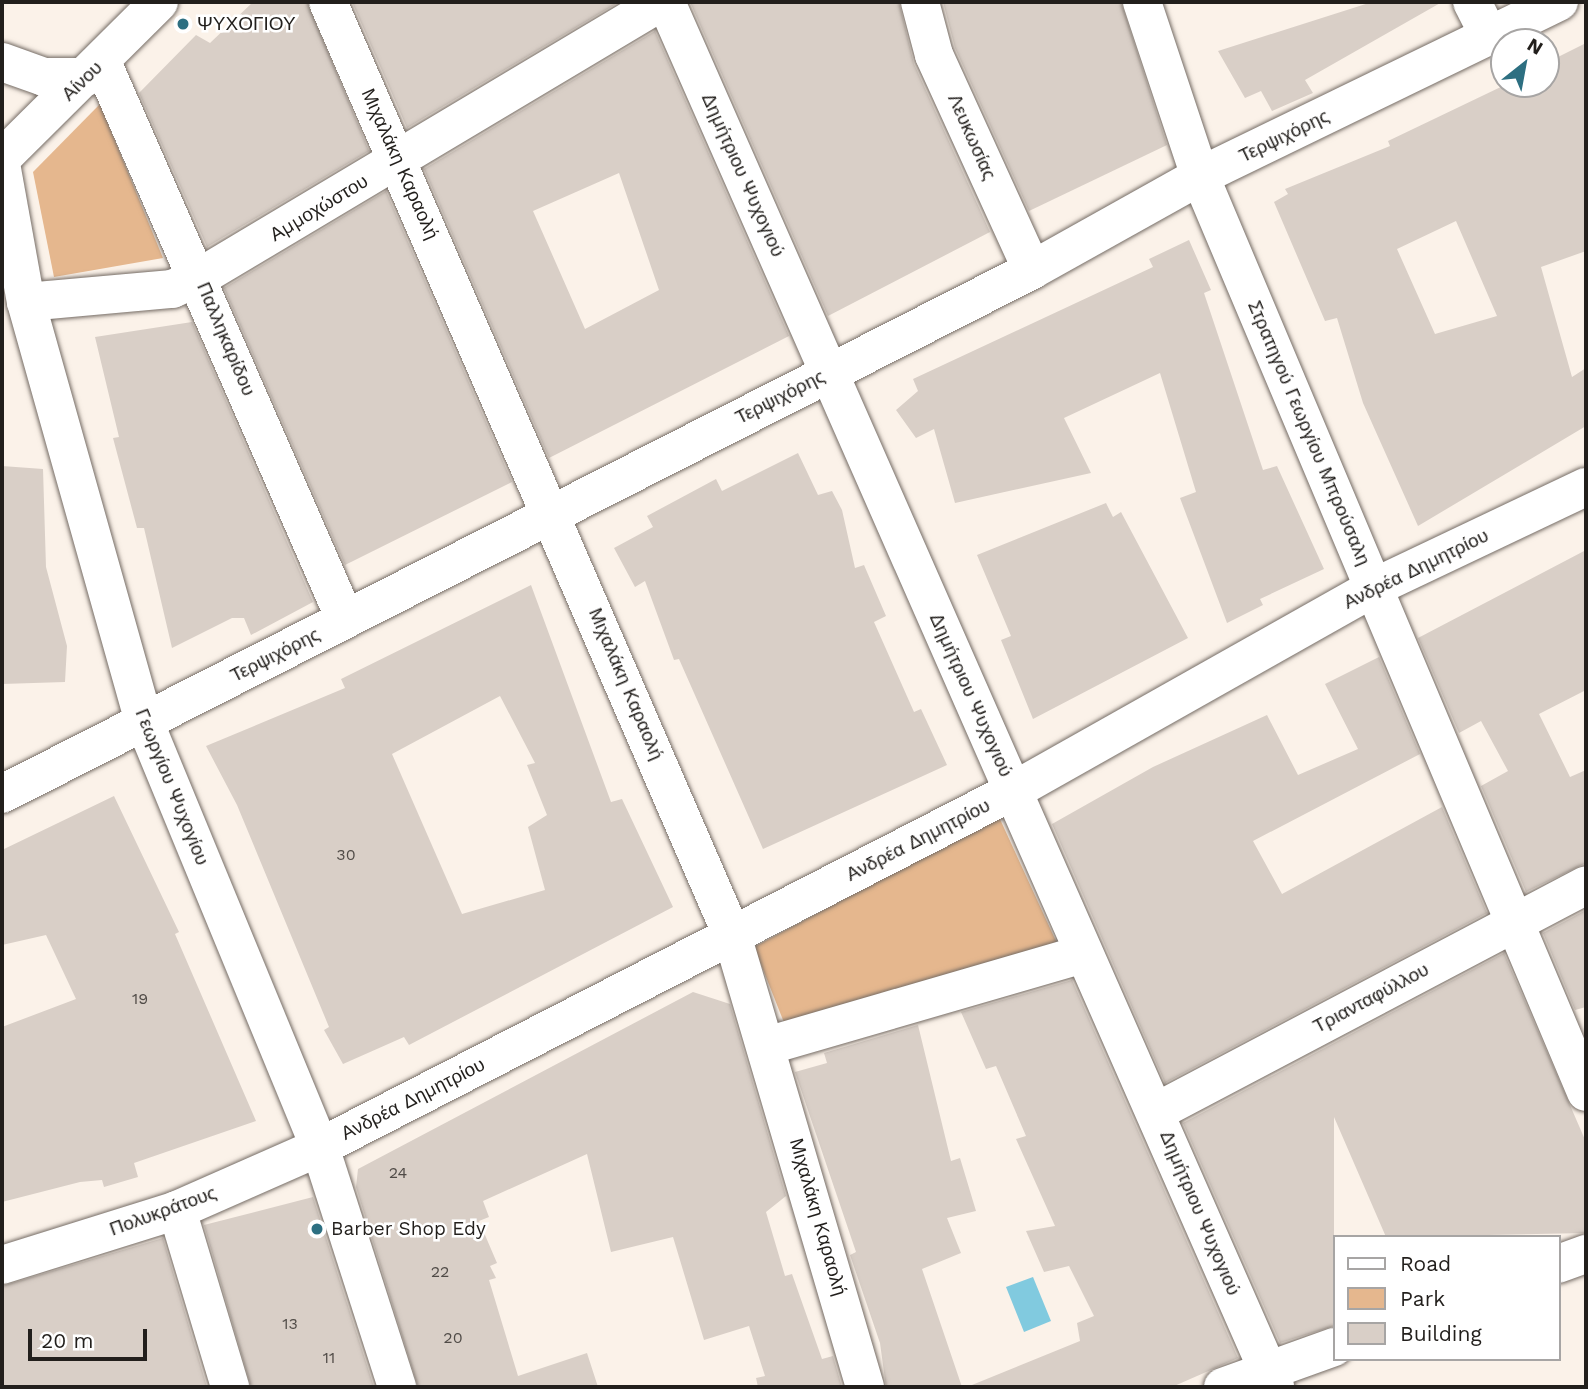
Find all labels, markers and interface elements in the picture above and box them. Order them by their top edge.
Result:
place label: ΨΥΧΟΓΙΟΥ [197,13,296,35]
marker: ΨΥΧΟΓΙΟΥ [175,16,191,32]
north arrow [1490,28,1560,98]
text: N [1523,33,1547,60]
street label: Αίνου [57,56,107,106]
street label: Μιχαλάκη Καραολή [356,85,444,243]
street label: Δημήτριου Ψυχογιού [697,90,789,260]
street label: Λευκωσίας [943,90,1001,184]
street label: Τερψιχόρης [1235,104,1333,168]
street label: Αμμοχώστου [266,170,372,246]
street label: Παλληκαρίδου [192,279,260,399]
street label: Στρατηγού Γεωργίου Μπρούσαλη [1243,297,1375,569]
street label: Τερψιχόρης [732,365,828,429]
street label: Ανδρέα Δημητρίου [1340,524,1492,614]
street label: Μιχαλάκη Καραολή [584,605,668,763]
street label: Δημήτριου Ψυχογιού [925,610,1017,780]
street label: Τερψιχόρης [227,623,323,687]
street label: Γεωργίου Ψυχογίου [130,705,214,869]
street label: Ανδρέα Δημητρίου [842,794,994,886]
house number: 30 [336,845,356,865]
street label: Τριανταφύλλου [1309,958,1433,1038]
house number: 19 [132,989,148,1009]
street label: Ανδρέα Δημητρίου [337,1053,489,1145]
street label: Δημήτριου Ψυχογιού [1155,1127,1245,1299]
street label: Μιχαλάκη Καραολή [785,1136,851,1298]
house number: 24 [389,1163,407,1183]
street label: Πολυκράτους [106,1181,220,1241]
place label: Barber Shop Edy [331,1218,486,1240]
marker: Barber Shop Edy [309,1221,325,1237]
legend [1332,1235,1560,1361]
text: Road [1400,1251,1451,1276]
house number: 22 [431,1262,449,1282]
text: Park [1400,1286,1445,1311]
house number: 13 [282,1314,298,1334]
scale bar [32,1316,150,1360]
text: Building [1400,1321,1482,1346]
text: 20 m [41,1328,93,1353]
house number: 20 [443,1328,463,1348]
house number: 11 [323,1348,335,1368]

